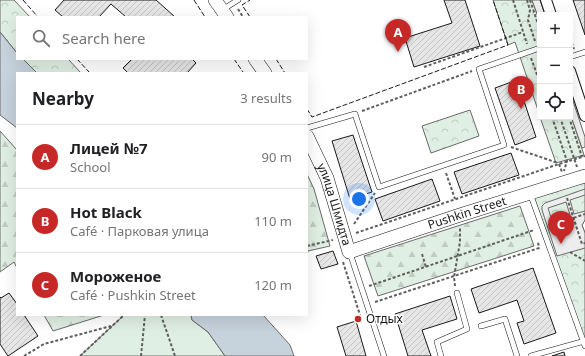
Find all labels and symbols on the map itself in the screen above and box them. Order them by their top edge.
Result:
pin: A [385,19,411,52]
pin: B [508,76,534,109]
street label: улица Шмидта [313,160,356,248]
your location [349,189,369,209]
street label: Pushkin Street [425,192,509,233]
pin: C [548,211,574,244]
place label: Отдых [366,310,404,327]
marker: Отдых [353,314,363,324]

